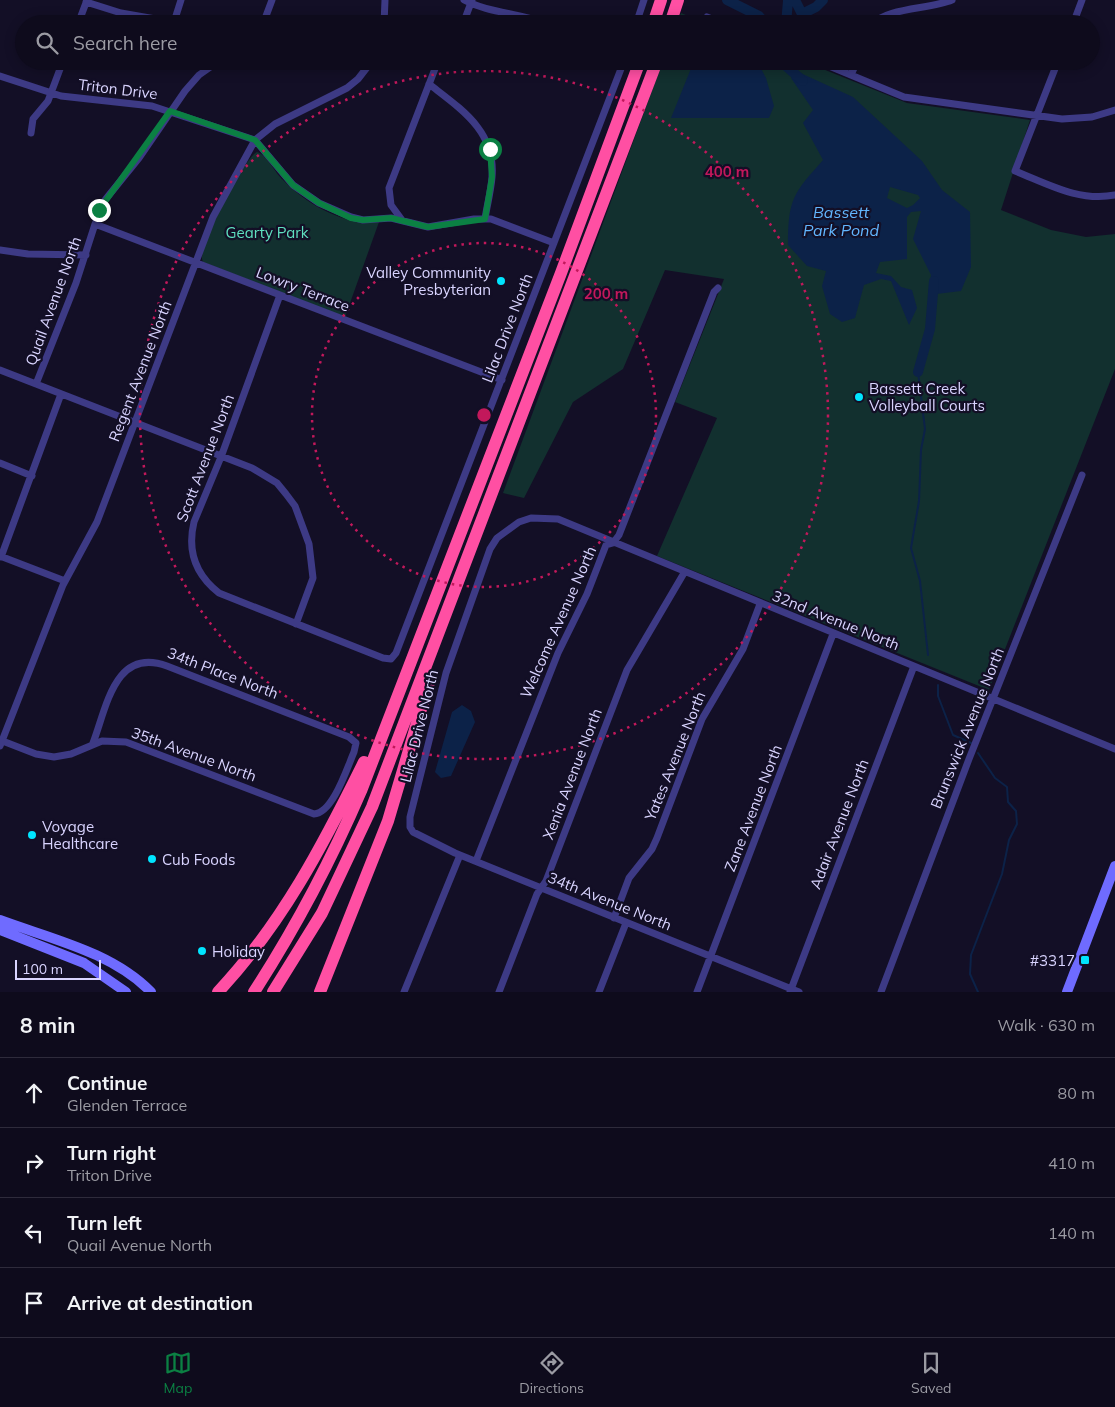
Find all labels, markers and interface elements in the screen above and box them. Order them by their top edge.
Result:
search box [15,15,1100,70]
icon: search [33,29,61,57]
text: Search here [73,31,177,55]
street label: Triton Drive [77,75,159,103]
route start [479,138,502,161]
text: 400 m [705,162,749,181]
route end [88,199,111,222]
water label: Bassett Park Pond [803,202,879,240]
park label: Gearty Park [226,223,309,242]
street label: Quail Avenue North [21,234,85,368]
street label: Lowry Terrace [254,262,352,316]
place label: Valley Community Presbyterian [366,263,491,299]
street label: Lilac Drive North [477,271,537,385]
marker: Valley Community Presbyterian [495,275,507,287]
text: 200 m [584,284,628,303]
street label: Regent Avenue North [104,298,176,444]
place label: Bassett Creek Volleyball Courts [869,379,985,415]
marker: Bassett Creek Volleyball Courts [853,391,865,403]
street label: Scott Avenue North [172,392,238,524]
centre of rings [475,406,493,424]
street label: Welcome Avenue North [516,543,600,701]
street label: 32nd Avenue North [770,586,902,654]
street label: 34th Place North [165,643,281,703]
street label: Brunswick Avenue North [926,645,1008,811]
street label: Lilac Drive North [396,668,442,784]
street label: Yates Avenue North [640,689,710,824]
street label: Xenia Avenue North [538,706,606,842]
street label: 35th Avenue North [129,723,259,785]
street label: Zane Avenue North [720,742,786,874]
street label: Adair Avenue North [805,756,873,892]
place label: Voyage Healthcare [42,817,118,853]
marker: Voyage Healthcare [26,829,38,841]
place label: Cub Foods [162,850,235,869]
marker: Cub Foods [146,853,158,865]
street label: 34th Avenue North [545,868,675,934]
place label: Holiday [212,942,265,961]
marker: Holiday [196,945,208,957]
place label: #3317 [1030,951,1075,970]
marker: #3317 [1079,954,1091,966]
scale bar [15,957,101,980]
text: 100 m [22,960,63,978]
text: 8 min [20,1012,75,1038]
text: Walk · 630 m [997,1015,1095,1035]
text: Continue [67,1071,147,1095]
icon: ahead [20,1079,48,1107]
text: 80 m [1058,1083,1095,1103]
text: Glenden Terrace [67,1095,187,1115]
text: Turn right [67,1141,156,1165]
icon: right [20,1149,48,1177]
text: 410 m [1048,1153,1095,1173]
text: Triton Drive [67,1165,152,1185]
text: Turn left [67,1211,142,1235]
icon: left [20,1219,48,1247]
text: 140 m [1048,1223,1095,1243]
text: Quail Avenue North [67,1235,212,1255]
icon: arrive [20,1289,48,1317]
text: Arrive at destination [67,1291,253,1315]
tab: Map [164,1349,192,1397]
tab: Directions [519,1349,584,1397]
tab: Saved [911,1349,951,1397]

